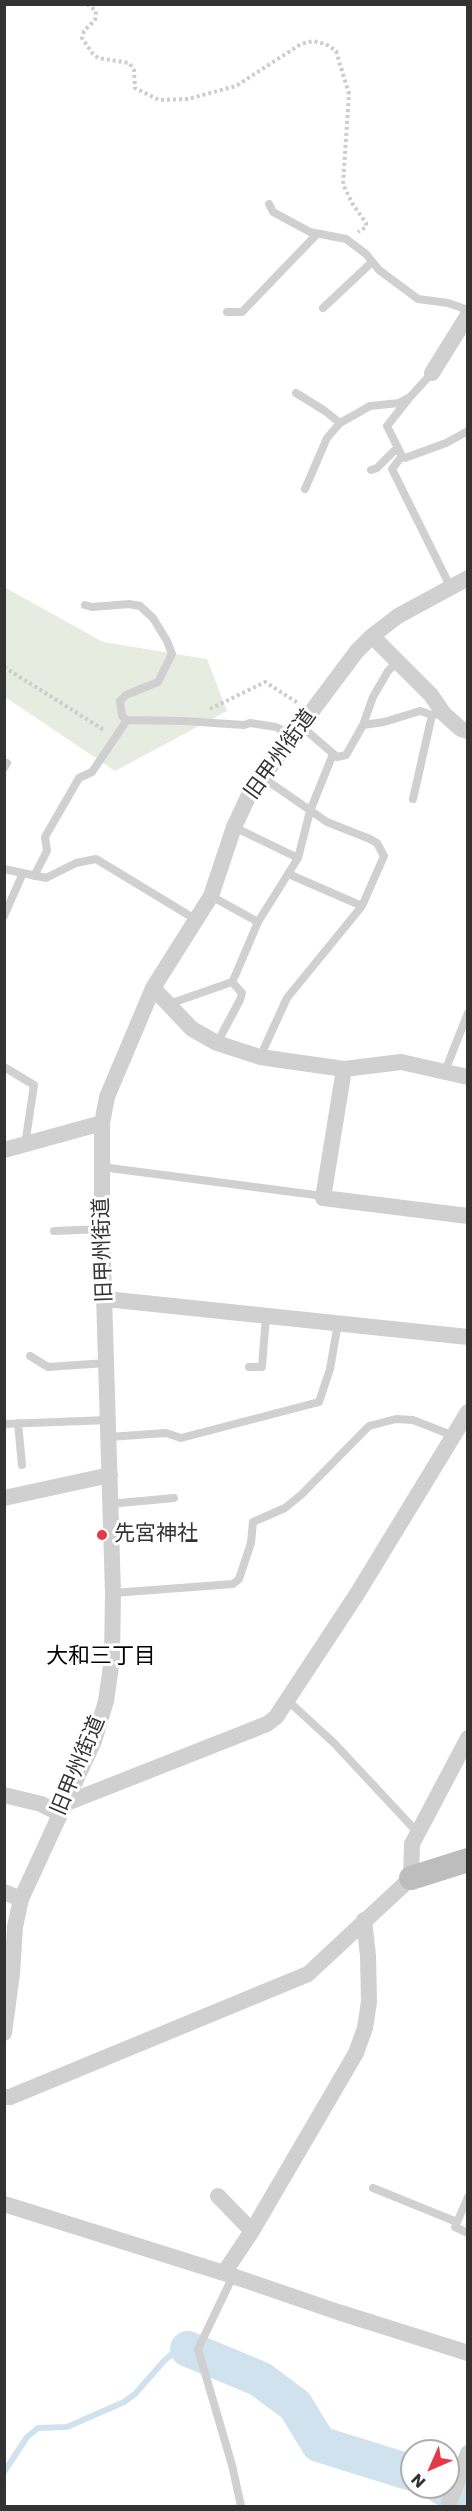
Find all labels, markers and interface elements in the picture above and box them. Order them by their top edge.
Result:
street label: 旧甲州街道 [240,705,322,805]
street label: 旧甲州街道 [90,1197,118,1303]
place label: 先宮神社 [114,1522,198,1548]
marker: 先宮神社 [95,1528,109,1542]
district label: 大和三丁目 [46,1644,156,1670]
street label: 旧甲州街道 [47,1713,111,1819]
north arrow [400,2439,460,2499]
text: N [406,2468,431,2493]

